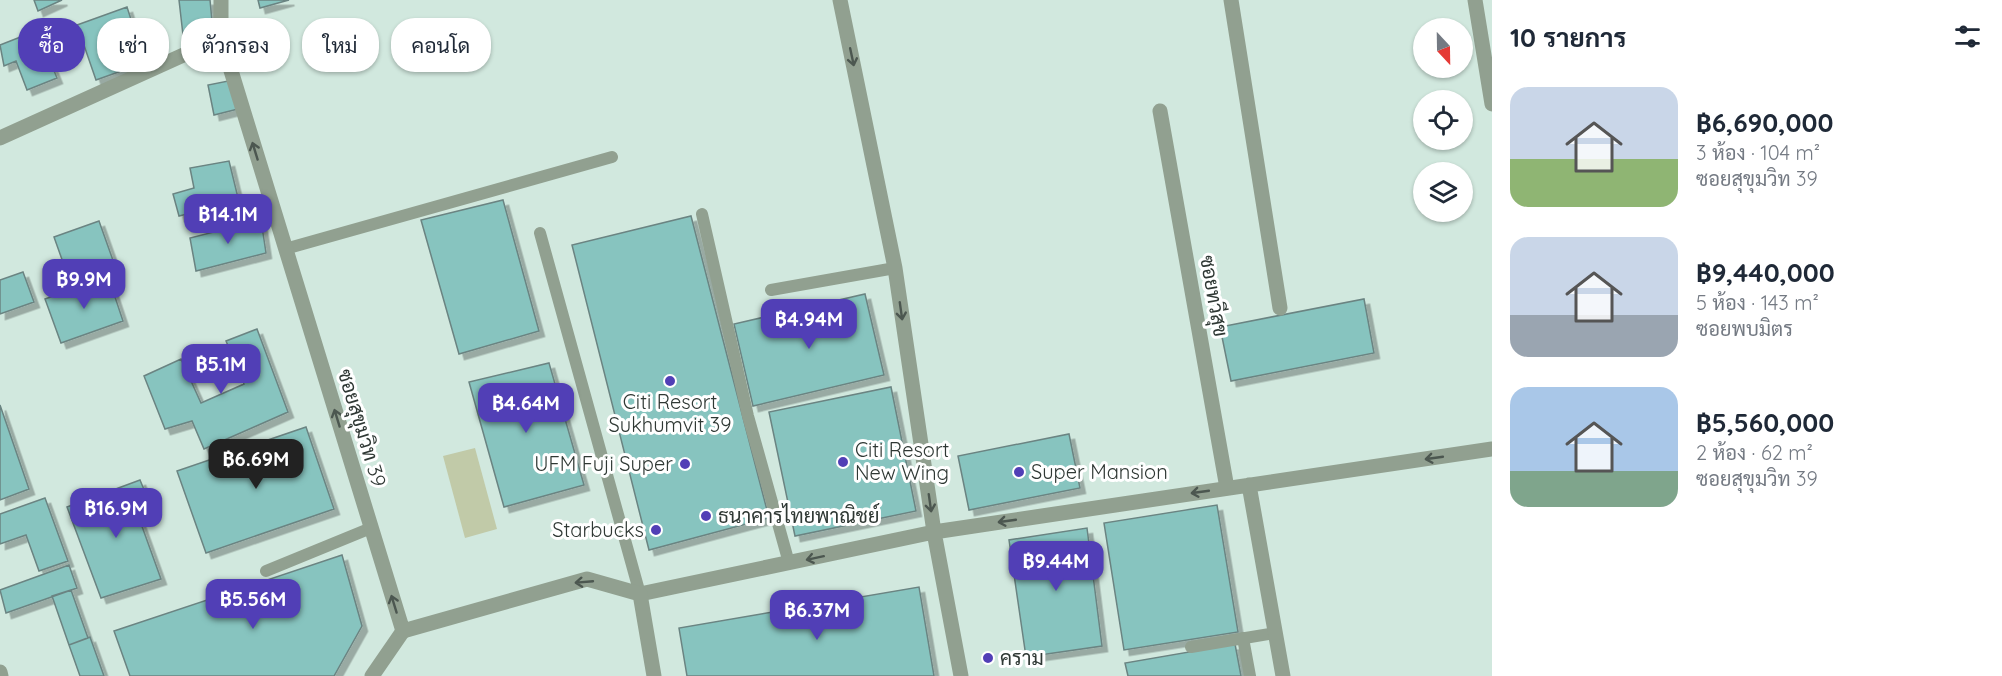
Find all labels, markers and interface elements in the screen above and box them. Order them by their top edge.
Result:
chip: ซื้อ [18,18,85,72]
chip: เช่า [97,18,169,72]
chip: ตัวกรอง [181,18,290,72]
chip: ใหม่ [302,18,379,72]
chip: คอนโด [391,18,491,72]
north arrow [1413,18,1473,78]
map controls [1413,18,1473,222]
icon: filters [1951,20,1984,53]
text: 10 รายการ [1510,21,1627,54]
one-way arrow [847,47,858,67]
button: locate [1413,90,1473,150]
text: ฿6,690,000 [1696,106,1833,139]
icon: home [1558,111,1630,183]
text: 3 ห้อง · 104 m² [1696,140,1820,165]
one-way arrow [249,142,260,161]
button: layers [1413,162,1473,222]
text: ซอยสุขุมวิท 39 [1696,166,1818,191]
pin: ฿14.1M [179,194,277,245]
text: ฿14.1M [198,201,258,226]
street label: ซอยทวีสุข [1193,253,1234,339]
text: ฿9,440,000 [1696,256,1835,289]
pin: ฿9.9M [42,259,126,310]
icon: home [1558,261,1630,333]
text: ฿9.9M [56,266,112,291]
text: 5 ห้อง · 143 m² [1696,290,1819,315]
pin: ฿4.94M [760,299,858,350]
one-way arrow [896,300,907,320]
text: ฿4.94M [775,306,843,331]
text: ซอยพบมิตร [1696,316,1793,341]
pin: ฿5.1M [179,344,263,395]
text: ฿5.1M [196,351,246,376]
street label: ซอยสุขุมวิท 39 [331,366,392,490]
marker: Citi Resort Sukhumvit 39 [663,374,677,388]
pin: ฿4.64M [477,383,575,434]
place label: Citi Resort Sukhumvit 39 [609,389,731,437]
text: ฿4.64M [492,390,560,415]
text: ฿5,560,000 [1696,406,1834,439]
one-way arrow [331,409,342,428]
icon: home [1558,411,1630,483]
place label: Citi Resort New Wing [855,437,950,485]
pin: ฿6.69M [207,439,305,490]
text: 2 ห้อง · 62 m² [1696,440,1813,465]
text: ฿6.69M [223,446,289,471]
place label: UFM Fuji Super [534,451,673,476]
one-way arrow [1425,452,1445,463]
marker: Citi Resort New Wing [836,455,850,469]
marker: UFM Fuji Super [678,457,692,471]
place label: Super Mansion [1031,459,1168,484]
marker: Super Mansion [1012,465,1026,479]
text: ซอยสุขุมวิท 39 [1696,466,1818,491]
one-way arrow [1190,487,1210,498]
pin: ฿16.9M [67,488,165,539]
one-way arrow [924,493,935,513]
text: ฿16.9M [84,495,148,520]
place label: ธนาคารไทยพาณิชย์ [718,502,879,528]
marker: ธนาคารไทยพาณิชย์ [699,509,713,523]
one-way arrow [997,516,1017,527]
place label: Starbucks [552,517,644,542]
marker: Starbucks [649,523,663,537]
pin: ฿9.44M [1007,541,1105,592]
text: ฿9.44M [1023,548,1089,573]
one-way arrow [806,552,825,564]
one-way arrow [574,577,594,588]
pin: ฿5.56M [204,579,302,630]
text: ฿5.56M [220,586,286,611]
pin: ฿6.37M [768,590,866,641]
one-way arrow [388,595,399,614]
text: ฿6.37M [784,597,850,622]
place label: คราม [1000,645,1044,670]
marker: คราม [981,651,995,665]

